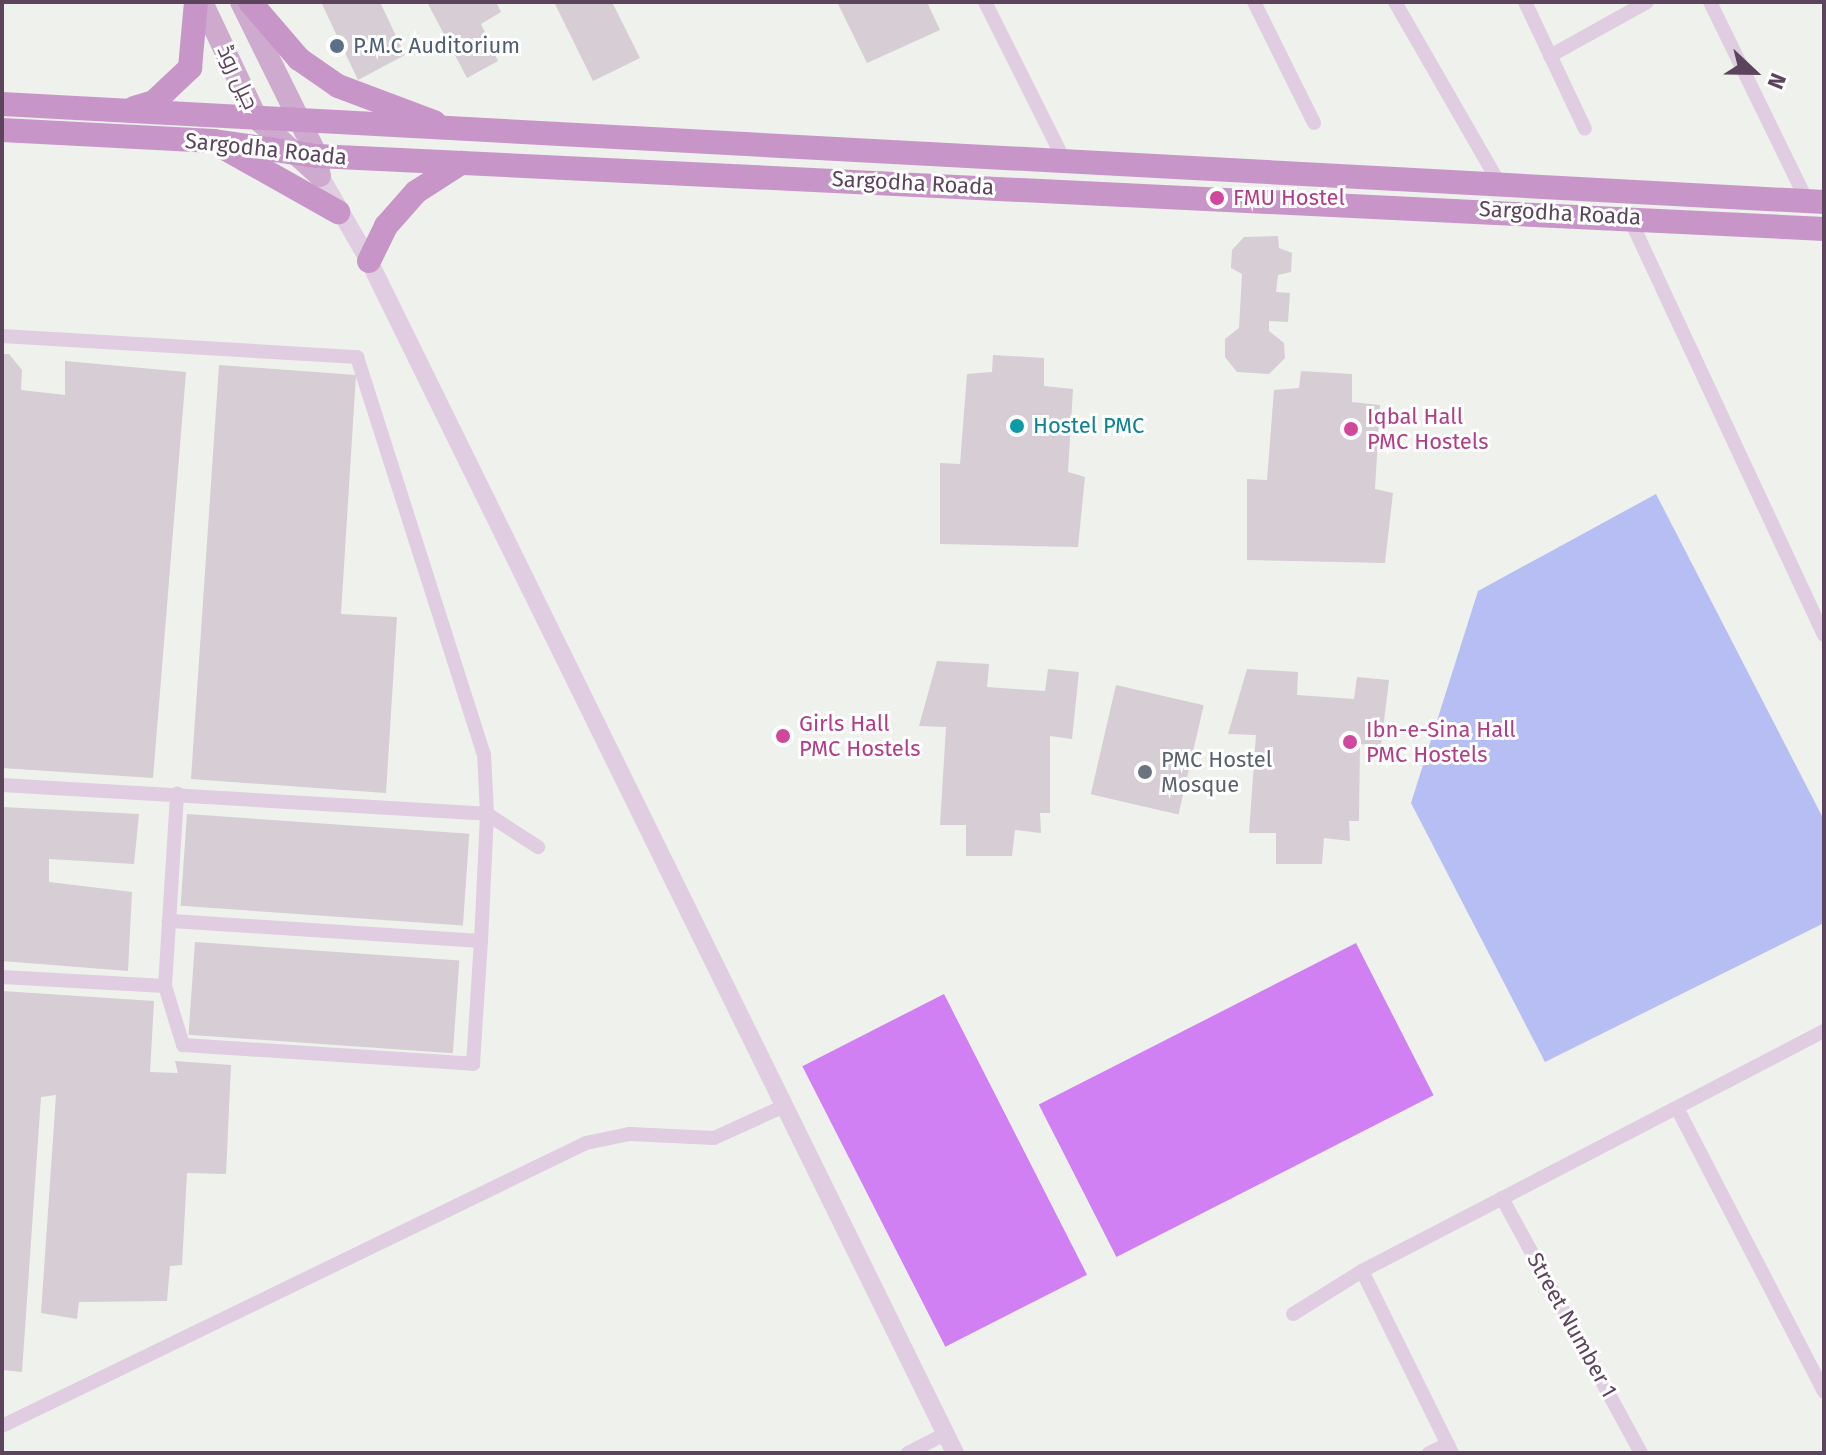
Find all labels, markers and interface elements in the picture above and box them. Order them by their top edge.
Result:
north arrow [1714,32,1794,112]
place label: P.M.C Auditorium [353,33,520,59]
marker: P.M.C Auditorium [328,37,346,55]
street label: جیل روڈ [212,40,264,114]
text: N [1761,69,1792,93]
street label: Sargodha Roada [184,127,348,171]
street label: Sargodha Roada [831,166,995,200]
place label: FMU Hostel [1233,185,1345,211]
marker: FMU Hostel [1208,189,1226,207]
street label: Sargodha Roada [1478,196,1642,230]
place label: Iqbal Hall PMC Hostels [1367,403,1489,454]
place label: Hostel PMC [1033,413,1144,439]
marker: Hostel PMC [1008,417,1026,435]
marker: Iqbal Hall PMC Hostels [1342,420,1360,438]
place label: Girls Hall PMC Hostels [799,710,921,762]
place label: Ibn-e-Sina Hall PMC Hostels [1366,716,1516,768]
marker: Girls Hall PMC Hostels [774,727,792,745]
marker: Ibn-e-Sina Hall PMC Hostels [1341,733,1359,751]
place label: PMC Hostel Mosque [1161,746,1272,798]
marker: PMC Hostel Mosque [1136,763,1154,781]
street label: Street Number 1 [1521,1248,1623,1402]

